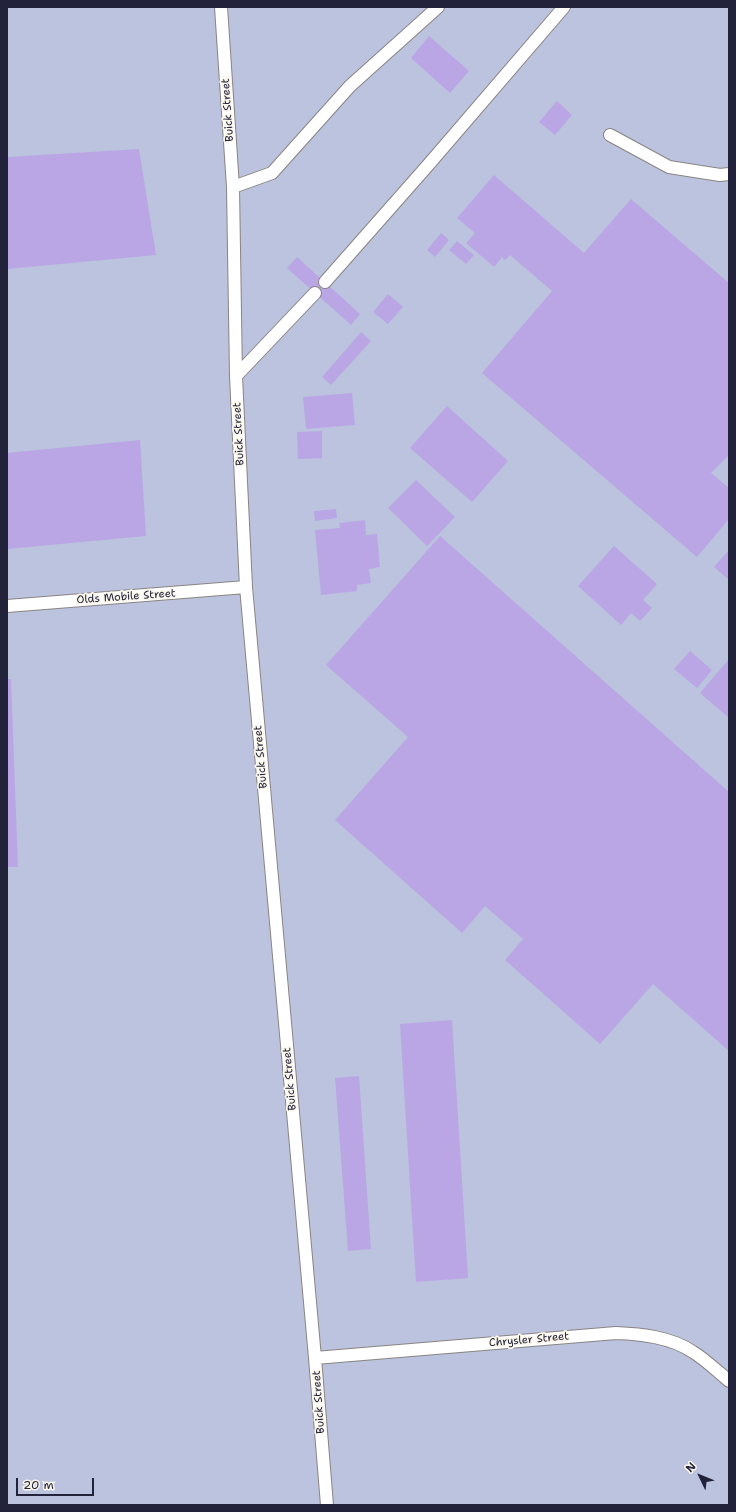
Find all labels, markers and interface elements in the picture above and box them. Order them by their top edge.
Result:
street label: Buick Street [219,78,237,142]
street label: Buick Street [231,402,247,466]
street label: Olds Mobile Street [76,587,176,607]
street label: Buick Street [252,725,270,789]
street label: Buick Street [281,1047,299,1111]
street label: Chrysler Street [489,1330,569,1350]
street label: Buick Street [310,1370,328,1434]
north arrow [680,1456,720,1496]
text: N [682,1459,699,1476]
scale bar [18,1470,96,1496]
text: 20 m [23,1477,54,1493]

